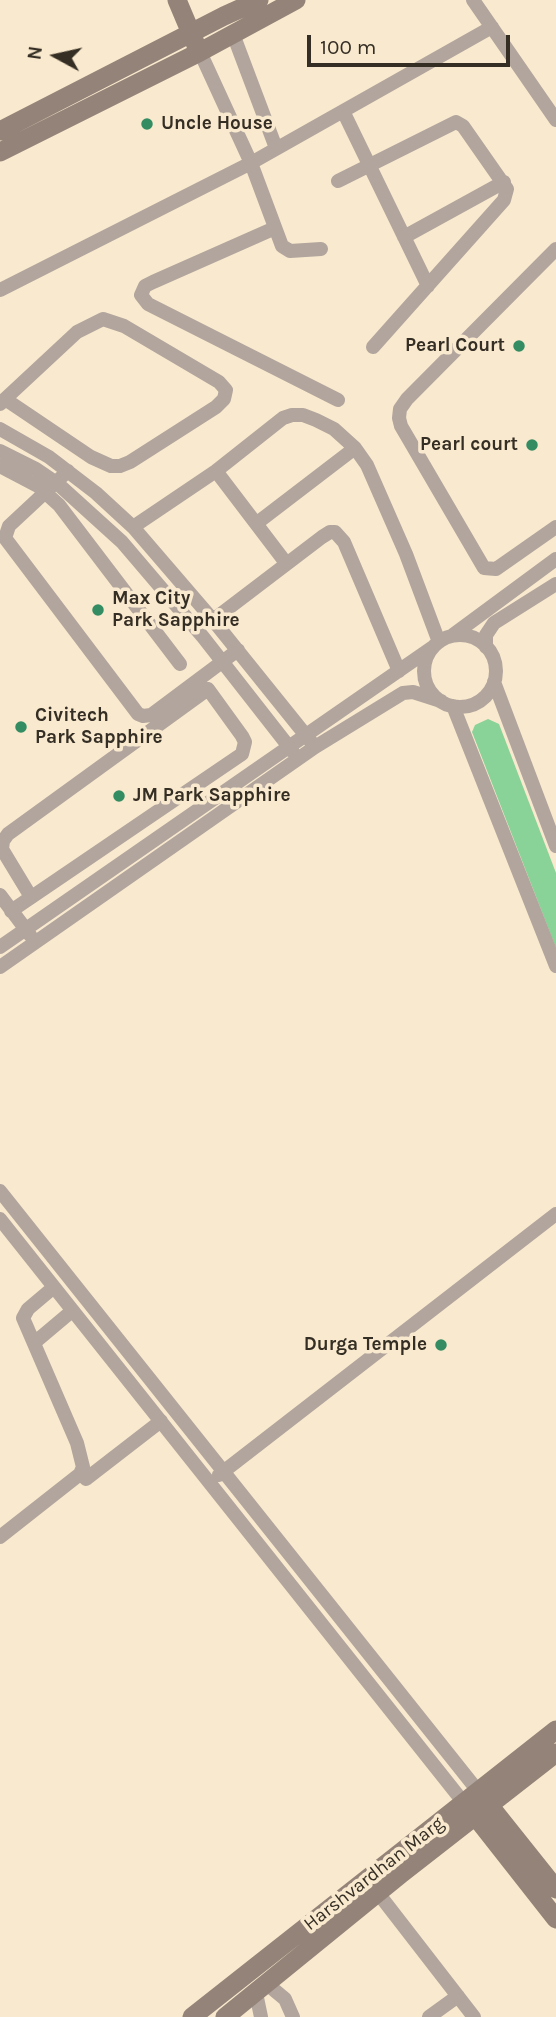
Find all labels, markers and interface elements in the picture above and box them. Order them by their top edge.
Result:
north arrow [21,21,91,91]
scale bar [311,21,514,65]
text: 100 m [320,35,377,59]
text: N [23,45,47,61]
place label: Uncle House [161,113,273,135]
marker: Uncle House [139,116,155,132]
place label: Pearl Court [405,335,505,357]
marker: Pearl Court [511,338,527,354]
place label: Pearl court [420,434,518,456]
marker: Pearl court [524,437,540,453]
place label: Max City Park Sapphire [112,588,240,632]
marker: Max City Park Sapphire [90,602,106,618]
place label: Civitech Park Sapphire [35,705,163,749]
marker: Civitech Park Sapphire [13,719,29,735]
place label: JM Park Sapphire [133,785,291,807]
marker: JM Park Sapphire [111,788,127,804]
place label: Durga Temple [304,1334,427,1356]
marker: Durga Temple [433,1337,449,1353]
street label: Harshvardhan Marg [299,1812,449,1936]

